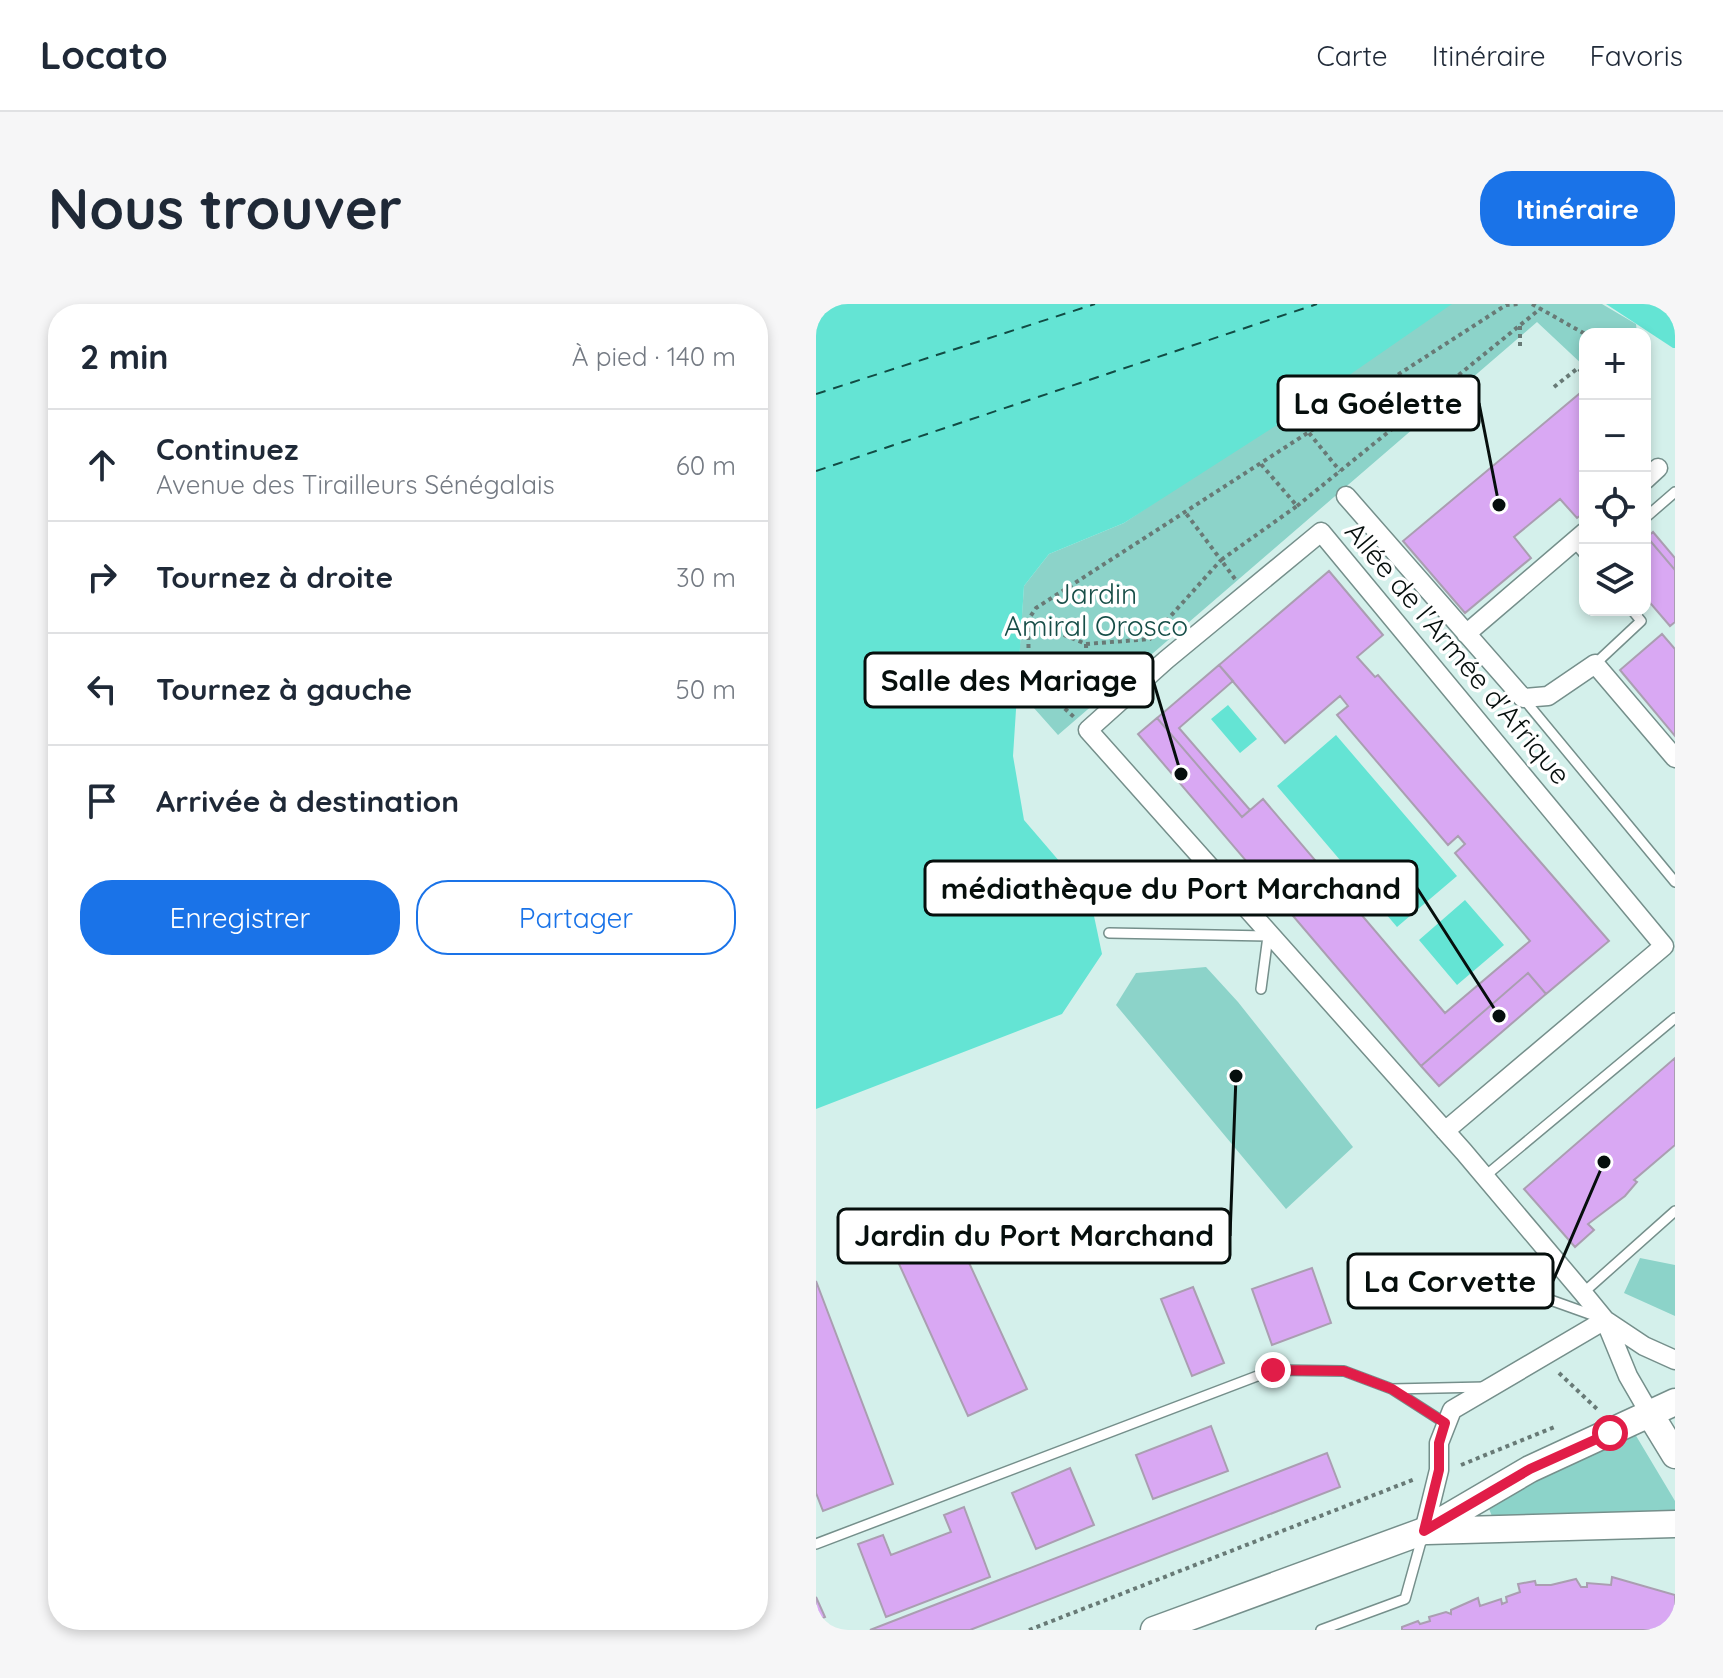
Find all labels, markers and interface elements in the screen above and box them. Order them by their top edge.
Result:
text: Locato [40,31,168,79]
text: Carte [1316,38,1388,73]
text: Itinéraire [1432,38,1546,73]
text: Favoris [1590,38,1683,73]
button: Itinéraire [1480,171,1675,246]
text: Nous trouver [48,173,402,243]
map controls [1579,328,1651,616]
button: + [1579,328,1651,400]
text: 2 min [80,335,169,378]
text: À pied · 140 m [572,340,736,373]
callout: La Goélette [1278,376,1479,430]
text: La Goélette [1294,384,1463,422]
button: − [1579,400,1651,472]
text: Continuez [156,430,298,468]
icon: ahead [80,443,124,487]
text: 60 m [676,449,736,482]
text: Avenue des Tirailleurs Sénégalais [156,468,555,501]
button: locate [1579,472,1651,544]
street label: Allée de l'Armée d'Afrique [1338,514,1579,791]
button: layers [1579,544,1651,616]
icon: right [80,555,124,599]
text: Tournez à droite [156,558,393,596]
text: 30 m [676,561,736,594]
park label: Jardin Amiral Orosco [1004,576,1188,643]
callout: Salle des Mariage [865,653,1153,707]
text: Salle des Mariage [881,661,1137,699]
icon: left [80,667,124,711]
text: Tournez à gauche [156,670,412,708]
text: 50 m [676,673,736,706]
icon: arrive [80,779,124,823]
text: Arrivée à destination [156,782,459,820]
callout: médiathèque du Port Marchand [925,861,1417,915]
text: médiathèque du Port Marchand [941,869,1401,907]
button: Enregistrer [80,880,400,955]
button: Partager [416,880,736,955]
callout: Jardin du Port Marchand [838,1209,1230,1263]
text: Jardin du Port Marchand [854,1216,1214,1254]
callout: La Corvette [1348,1254,1553,1308]
text: La Corvette [1364,1262,1536,1300]
route end [1255,1352,1291,1388]
route start [1592,1415,1628,1451]

